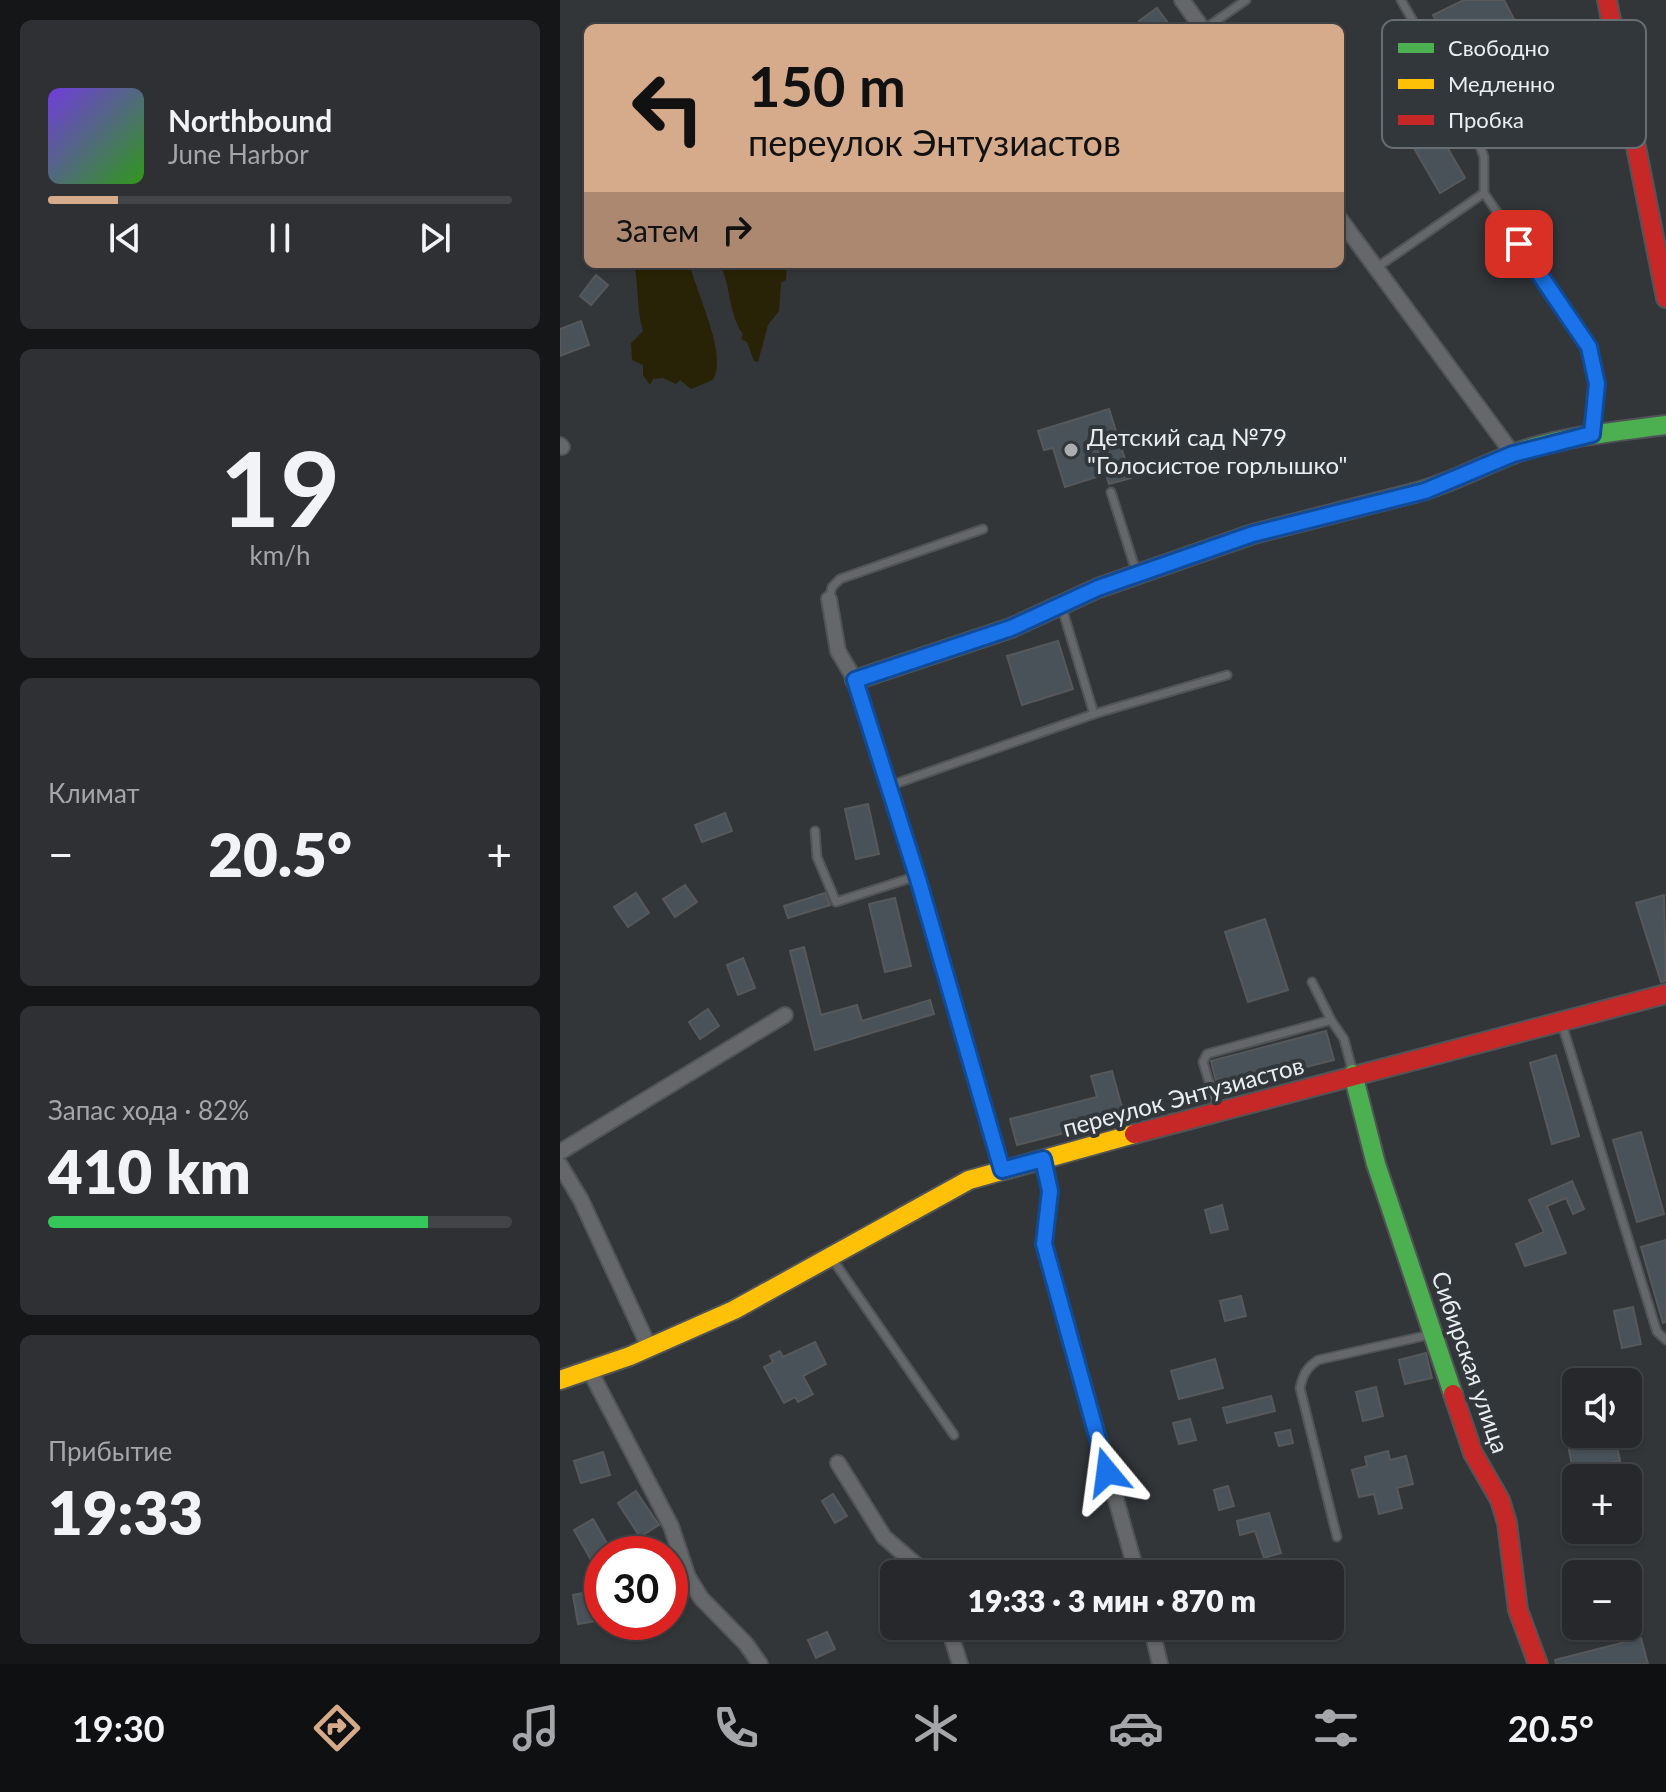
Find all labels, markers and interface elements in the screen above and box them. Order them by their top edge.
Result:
legend [1382,20,1646,148]
text: Свободно [1448,34,1549,61]
text: 150 m [748,52,906,119]
icon: left [616,56,720,160]
text: Медленно [1448,70,1555,97]
text: Northbound [168,102,332,138]
text: Пробка [1448,106,1524,133]
text: переулок Энтузиастов [748,120,1121,164]
text: June Harbor [168,138,309,170]
icon: right [715,208,759,252]
pin [1485,210,1553,278]
text: Затем [616,212,699,248]
icon: previous [103,216,147,260]
icon: pause [258,216,302,260]
icon: next [413,216,457,260]
icon: arrive [1497,222,1541,266]
place label: Детский сад №79 "Голосистое горлышко" [1087,422,1347,479]
text: 19 [220,424,340,549]
marker: Детский сад №79 "Голосистое горлышко" [1062,441,1080,459]
text: km/h [250,539,310,571]
text: Климат [48,777,140,809]
text: 20.5° [208,818,352,890]
text: − [48,828,74,880]
text: + [486,828,512,880]
street label: переулок Энтузиастов [1059,1050,1307,1142]
text: Запас хода · 82% [48,1094,249,1126]
text: 410 km [48,1135,251,1207]
street label: Сибирская улица [1426,1267,1516,1457]
map controls [1562,1368,1642,1640]
button: sound [1562,1368,1642,1448]
position arrow [1065,1430,1149,1514]
text: Прибытие [48,1435,172,1467]
button: + [1562,1464,1642,1544]
text: 19:33 [48,1476,203,1548]
speed limit sign: 30 [584,1536,688,1640]
button: − [1562,1560,1642,1640]
text: 19:33 · 3 мин · 870 m [968,1582,1256,1618]
icon: directions [309,1700,365,1756]
icon: music [508,1700,564,1756]
icon: phone [708,1700,764,1756]
icon: climate [908,1700,964,1756]
icon: car [1108,1700,1164,1756]
icon: filters [1308,1700,1364,1756]
text: 19:30 [72,1706,165,1750]
text: 20.5° [1508,1706,1594,1750]

